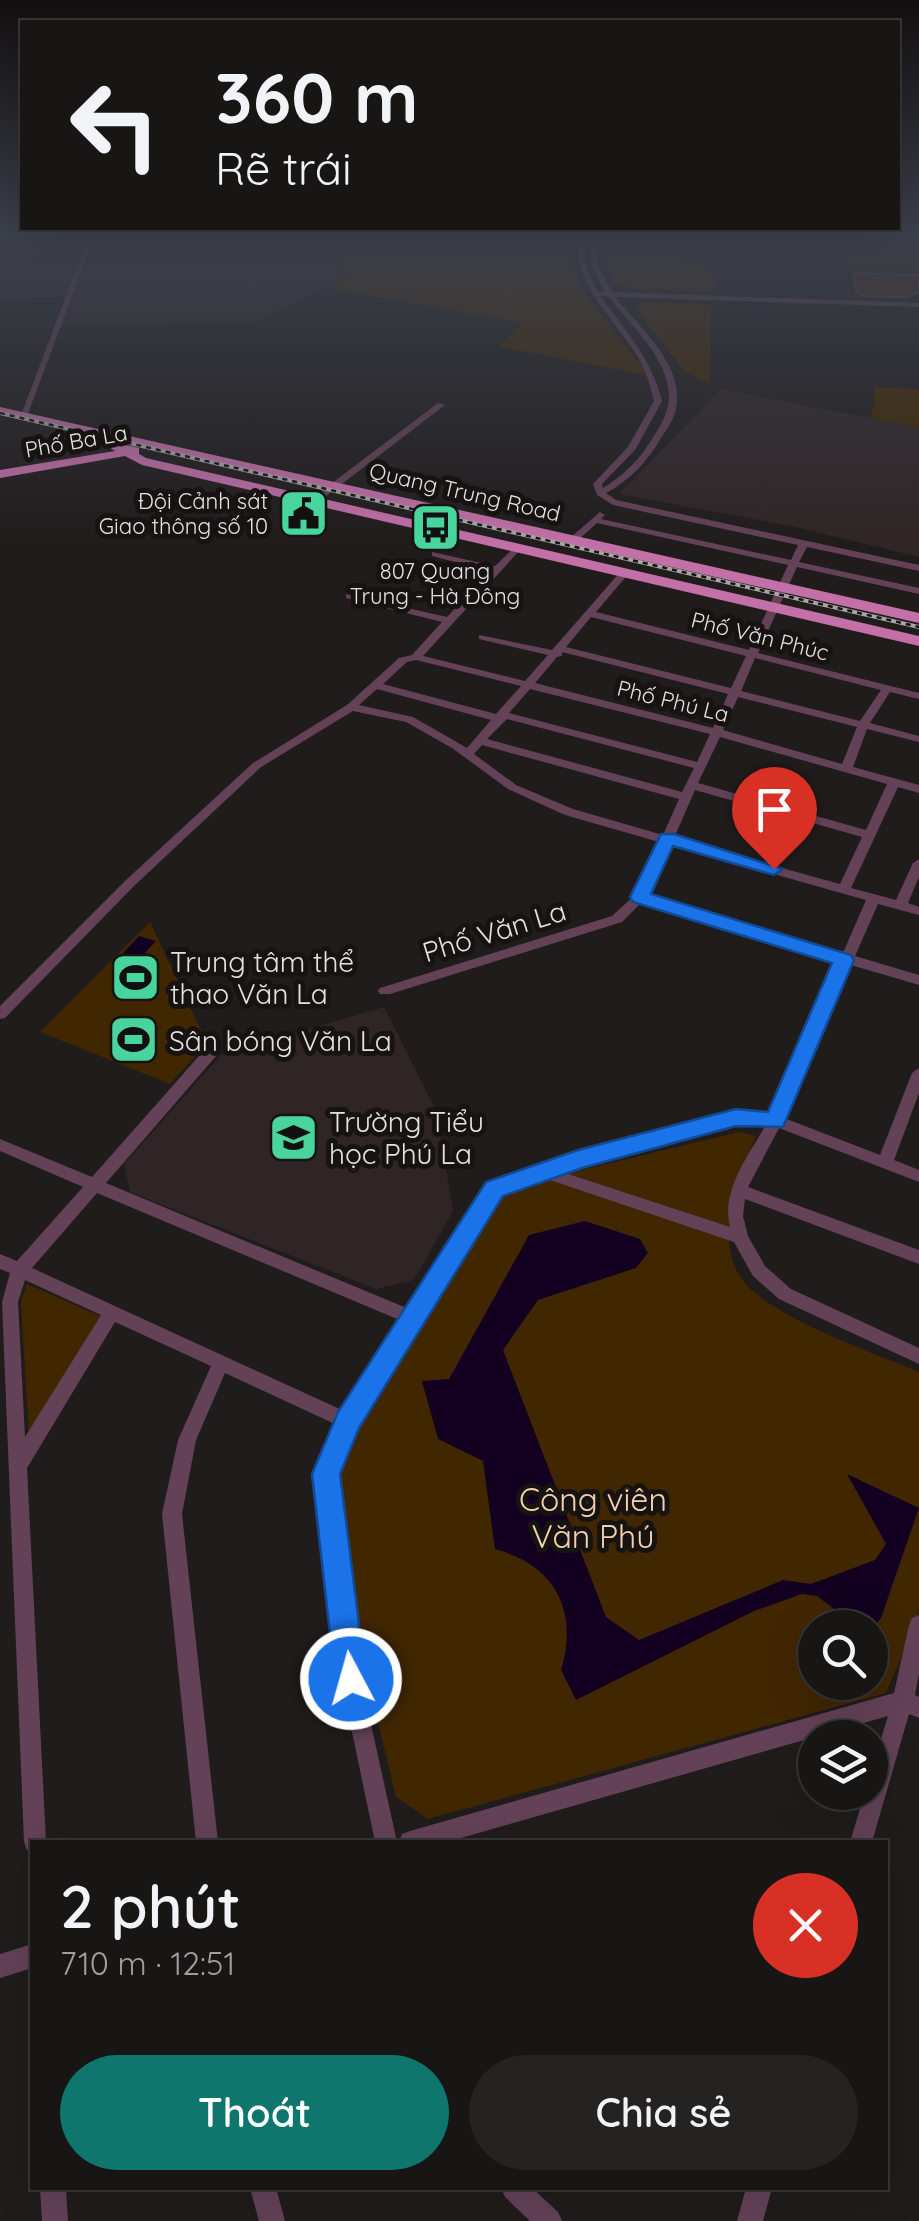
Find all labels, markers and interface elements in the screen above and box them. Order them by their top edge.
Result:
text: 360 m [215,53,418,141]
icon: left [50,60,180,190]
text: Rẽ trái [215,140,352,196]
street label: Phố Ba La [23,418,129,464]
street label: Quang Trung Road [367,456,563,528]
place label: Đội Cảnh sát Giao thông số 10 [99,487,268,540]
public building icon: Đội Cảnh sát Giao thông số 10 [277,488,329,540]
bus stop icon: 807 Quang Trung - Hà Đông [409,501,461,553]
place label: 807 Quang Trung - Hà Đông [350,557,520,610]
street label: Phố Văn Phúc [688,605,832,667]
street label: Phố Phú La [614,674,732,728]
pin [732,767,817,870]
icon: arrive [747,782,802,837]
street label: Phố Văn La [418,893,570,969]
place label: Trung tâm thể thao Văn La [170,944,354,1011]
sports icon: Trung tâm thể thao Văn La [109,951,161,1003]
sports icon: Sân bóng Văn La [108,1014,160,1066]
place label: Sân bóng Văn La [169,1023,392,1058]
place label: Trường Tiểu học Phú La [329,1104,484,1171]
school or university icon: Trường Tiểu học Phú La [268,1111,320,1163]
park label: Công viên Văn Phú [519,1479,667,1556]
map controls [798,1610,888,1810]
button: search [798,1610,888,1700]
position arrow [299,1627,403,1731]
button: layers [798,1720,888,1810]
text: 2 phút [60,1868,241,1943]
button: close [753,1873,858,1978]
text: 710 m · 12:51 [60,1943,235,1983]
button: Thoát [60,2055,449,2170]
button: Chia sẻ [469,2055,858,2170]

